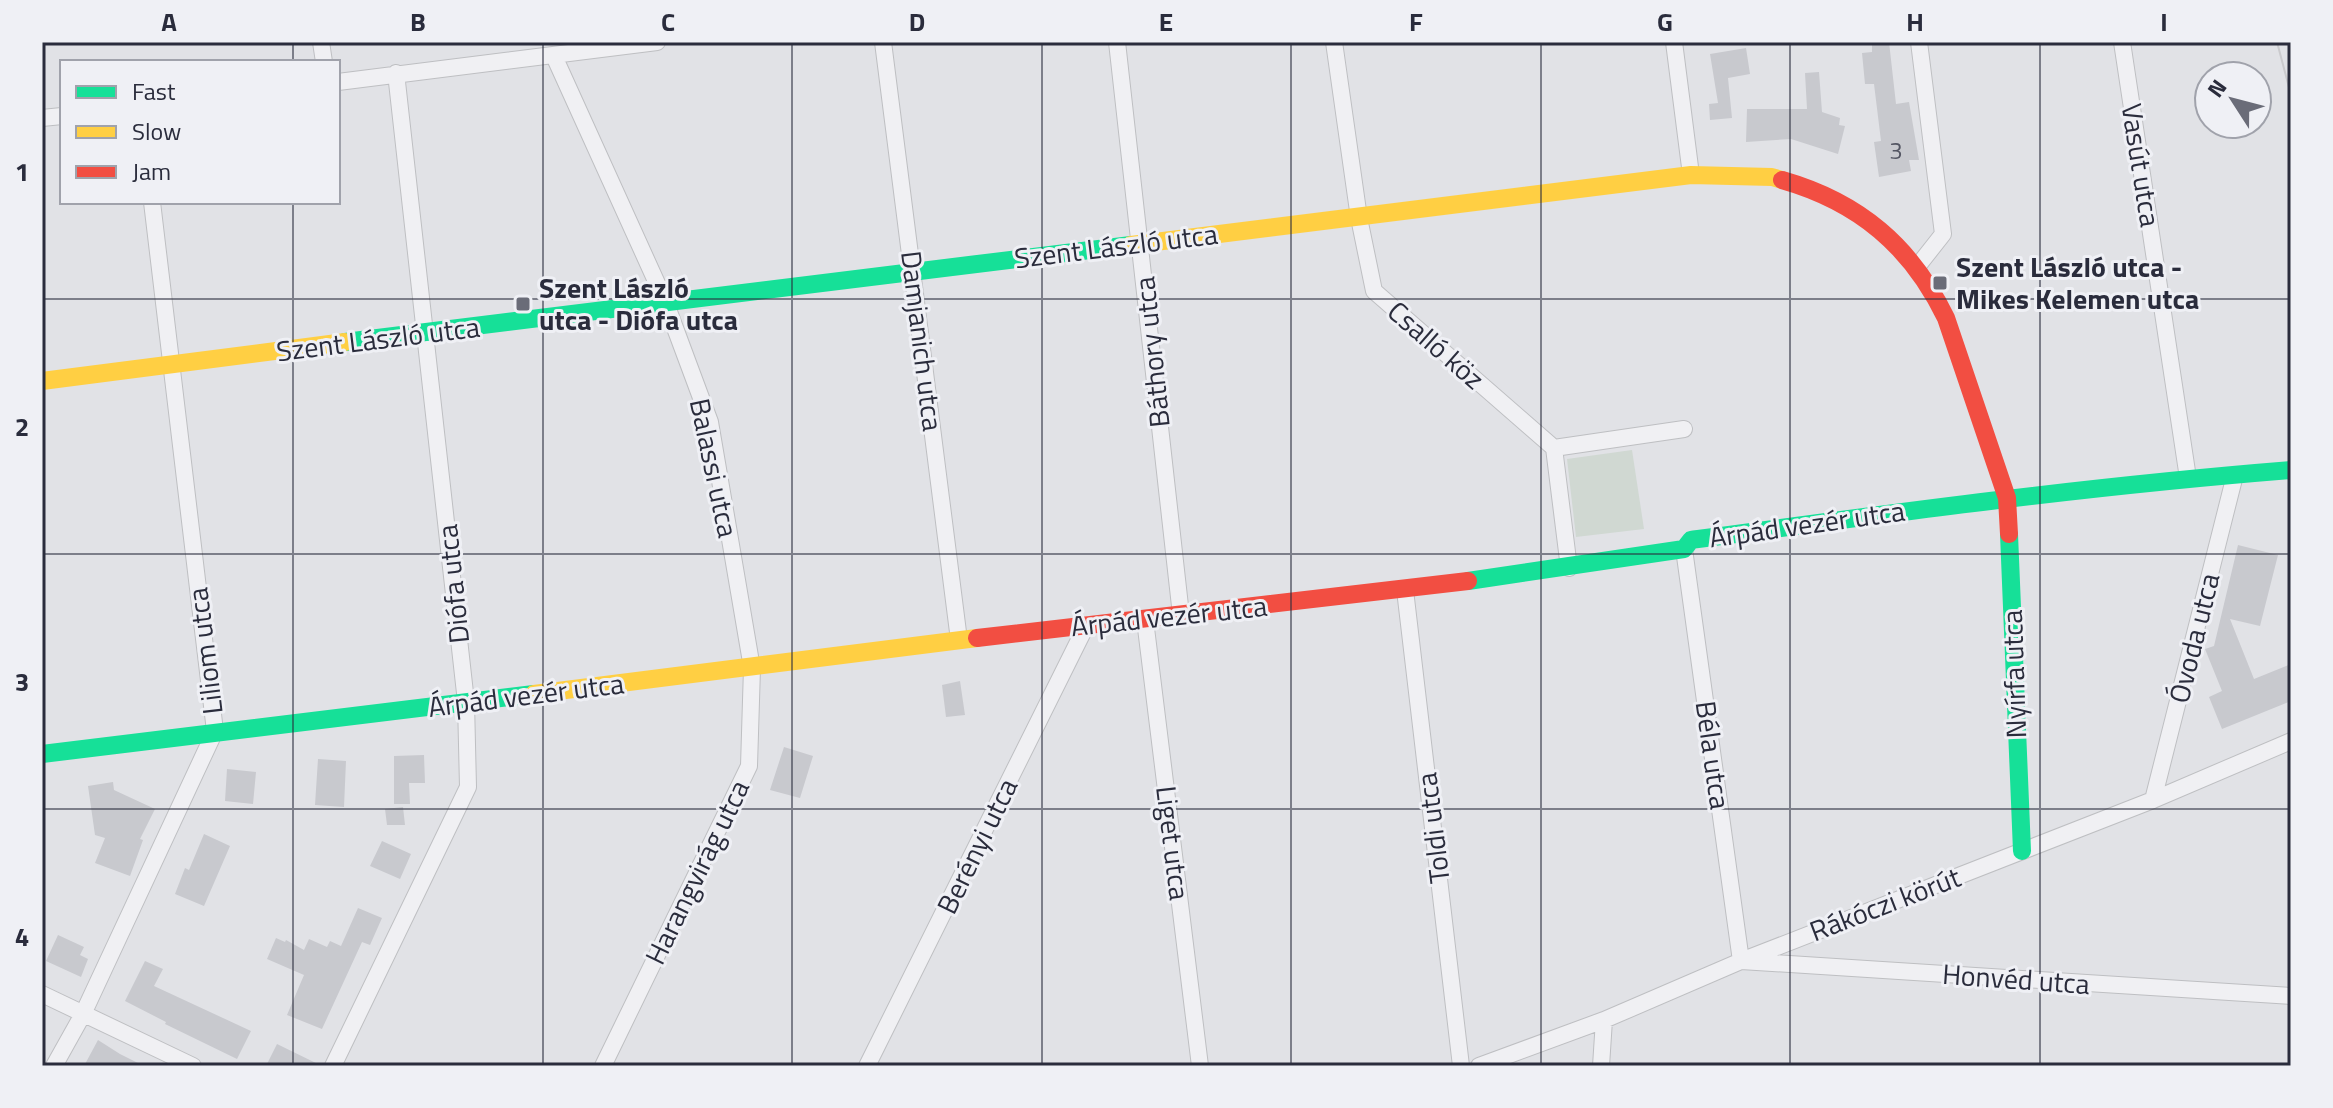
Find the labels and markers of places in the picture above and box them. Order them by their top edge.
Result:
place label: Szent László utca - Mikes Kelemen utca [1956,245,2199,320]
place label: Szent László utca - Diófa utca [539,266,738,341]
marker: Szent László utca - Mikes Kelemen utca [1931,274,1949,292]
marker: Szent László utca - Diófa utca [514,295,532,313]

